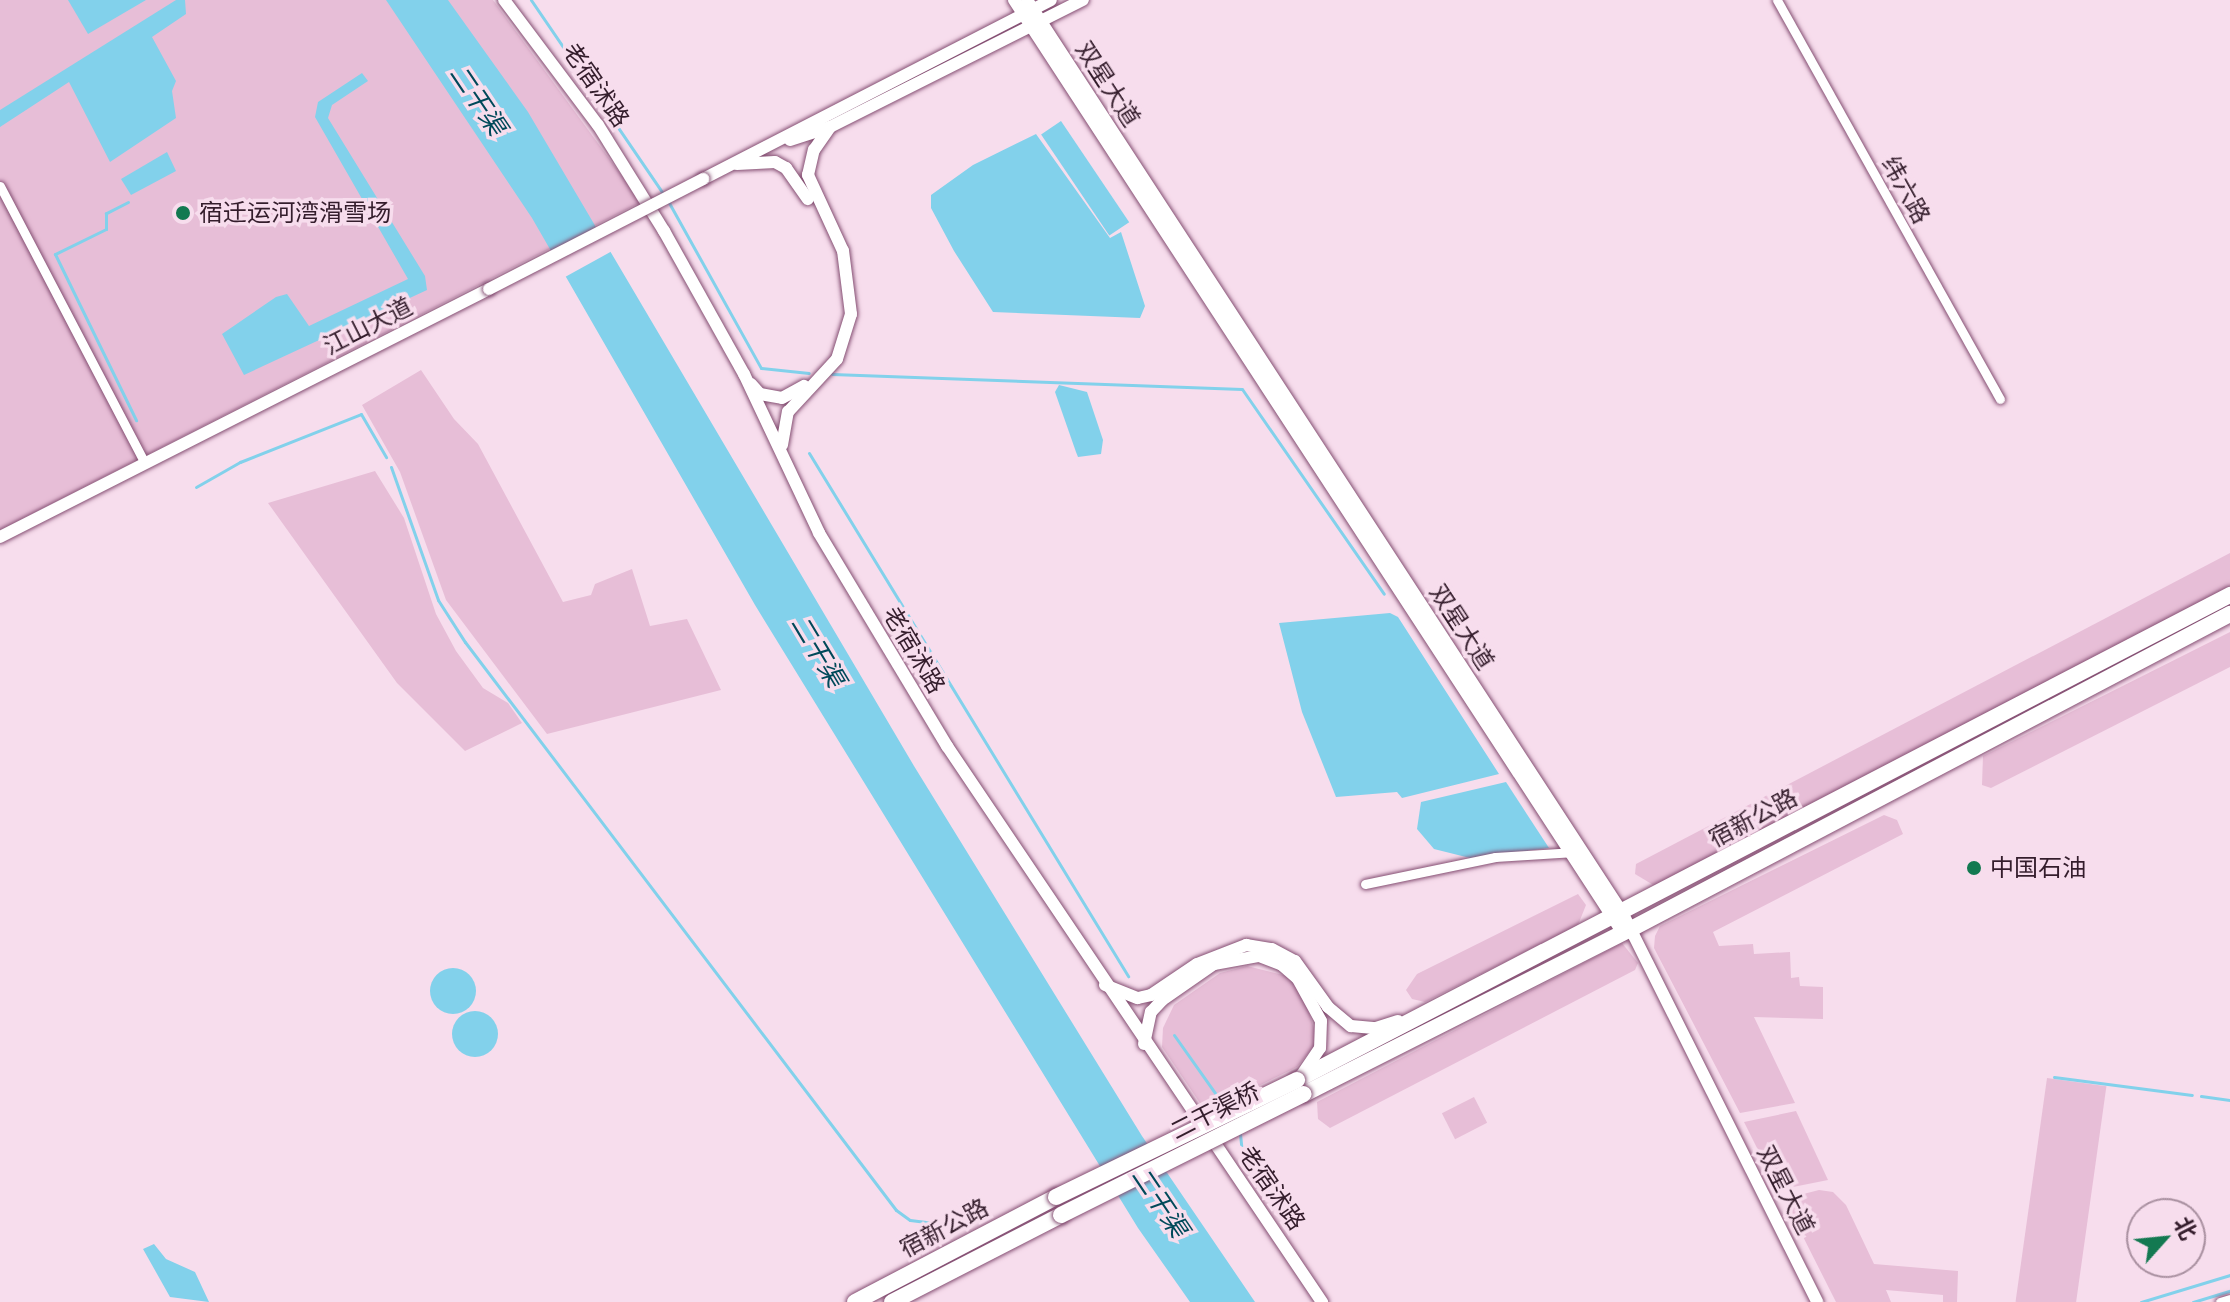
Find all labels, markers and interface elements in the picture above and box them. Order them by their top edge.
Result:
street label: 双星大道 [1070,36,1146,132]
street label: 老宿沭路 [557,37,635,133]
water label: 二干渠 [443,59,513,141]
street label: 纬六路 [1876,152,1936,228]
place label: 宿迁运河湾滑雪场 [199,199,391,227]
marker: 宿迁运河湾滑雪场 [174,204,192,222]
street label: 江山大道 [319,291,417,361]
street label: 双星大道 [1424,579,1500,675]
street label: 老宿沭路 [877,601,951,699]
water label: 二干渠 [785,610,851,692]
street label: 宿新公路 [1704,783,1802,853]
place label: 中国石油 [1990,854,2086,882]
marker: 中国石油 [1965,859,1983,877]
street label: 二干渠桥 [1166,1076,1264,1146]
street label: 老宿沭路 [1233,1140,1311,1236]
street label: 双星大道 [1751,1141,1821,1239]
water label: 二干渠 [1125,1161,1195,1243]
street label: 宿新公路 [895,1193,993,1263]
north arrow [2126,1198,2206,1278]
text: 北 [2170,1212,2202,1243]

